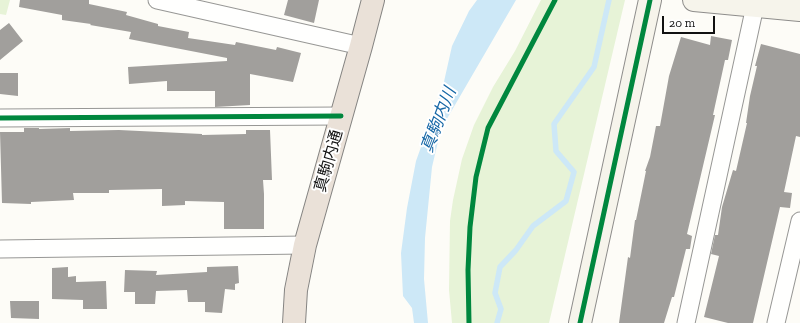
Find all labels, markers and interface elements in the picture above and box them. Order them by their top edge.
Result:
scale bar [664,8,717,34]
text: 20 m [669,16,695,30]
water label: 真駒内川 [417,85,461,155]
street label: 真駒内通 [311,128,347,194]

